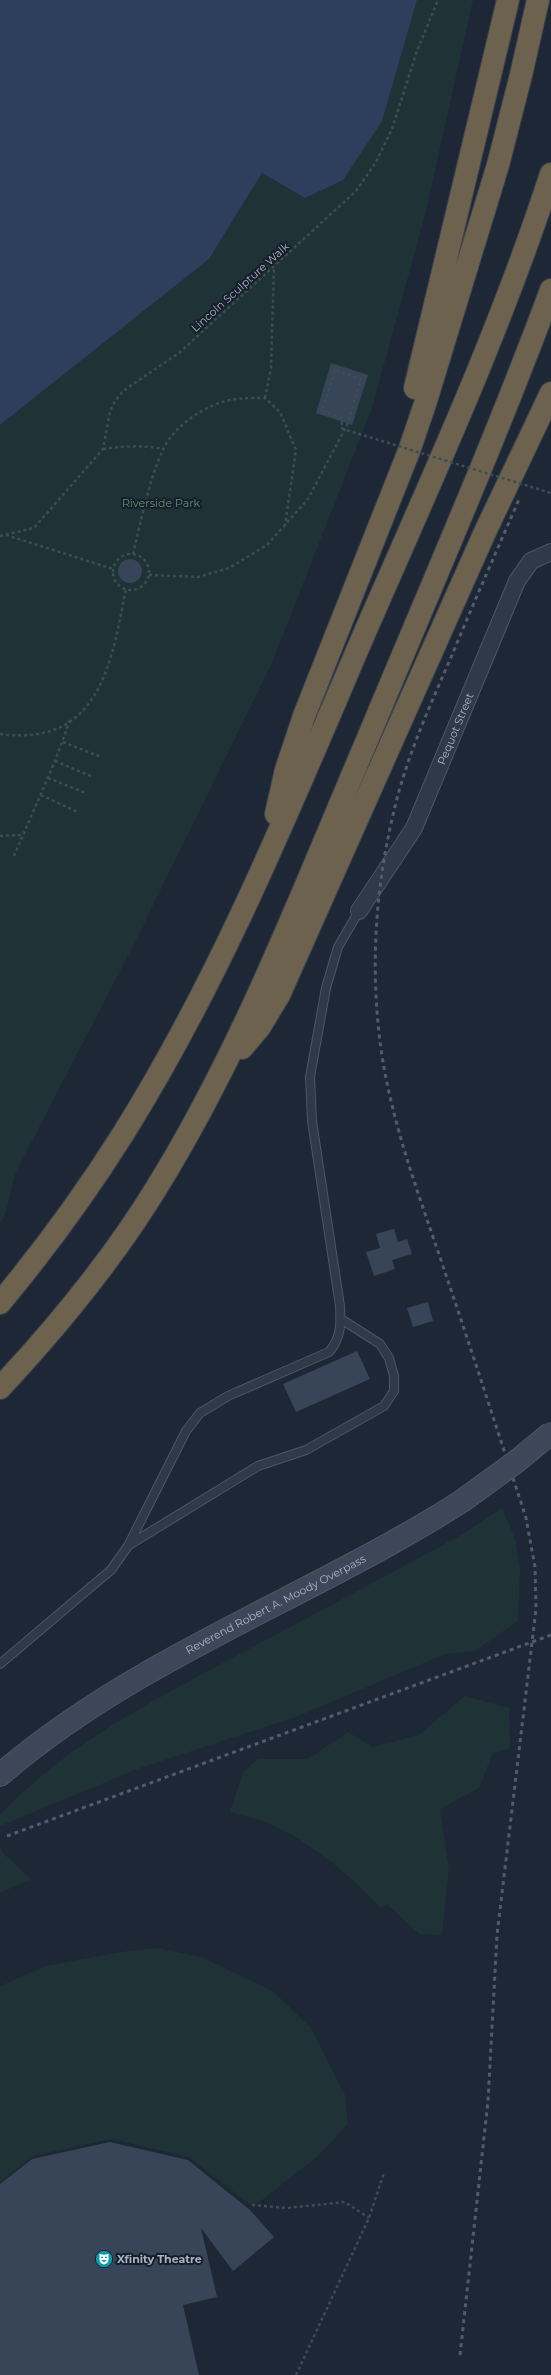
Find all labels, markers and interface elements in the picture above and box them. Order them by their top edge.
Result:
street label: Lincoln Sculpture Walk [188,239,292,335]
park label: Riverside Park [122,496,201,510]
street label: Pequot Street [434,690,477,767]
street label: Reverend Robert A. Moody Overpass [183,1551,369,1657]
theatre icon: Xfinity Theatre [94,2249,114,2269]
place label: Xfinity Theatre [117,2252,202,2266]

